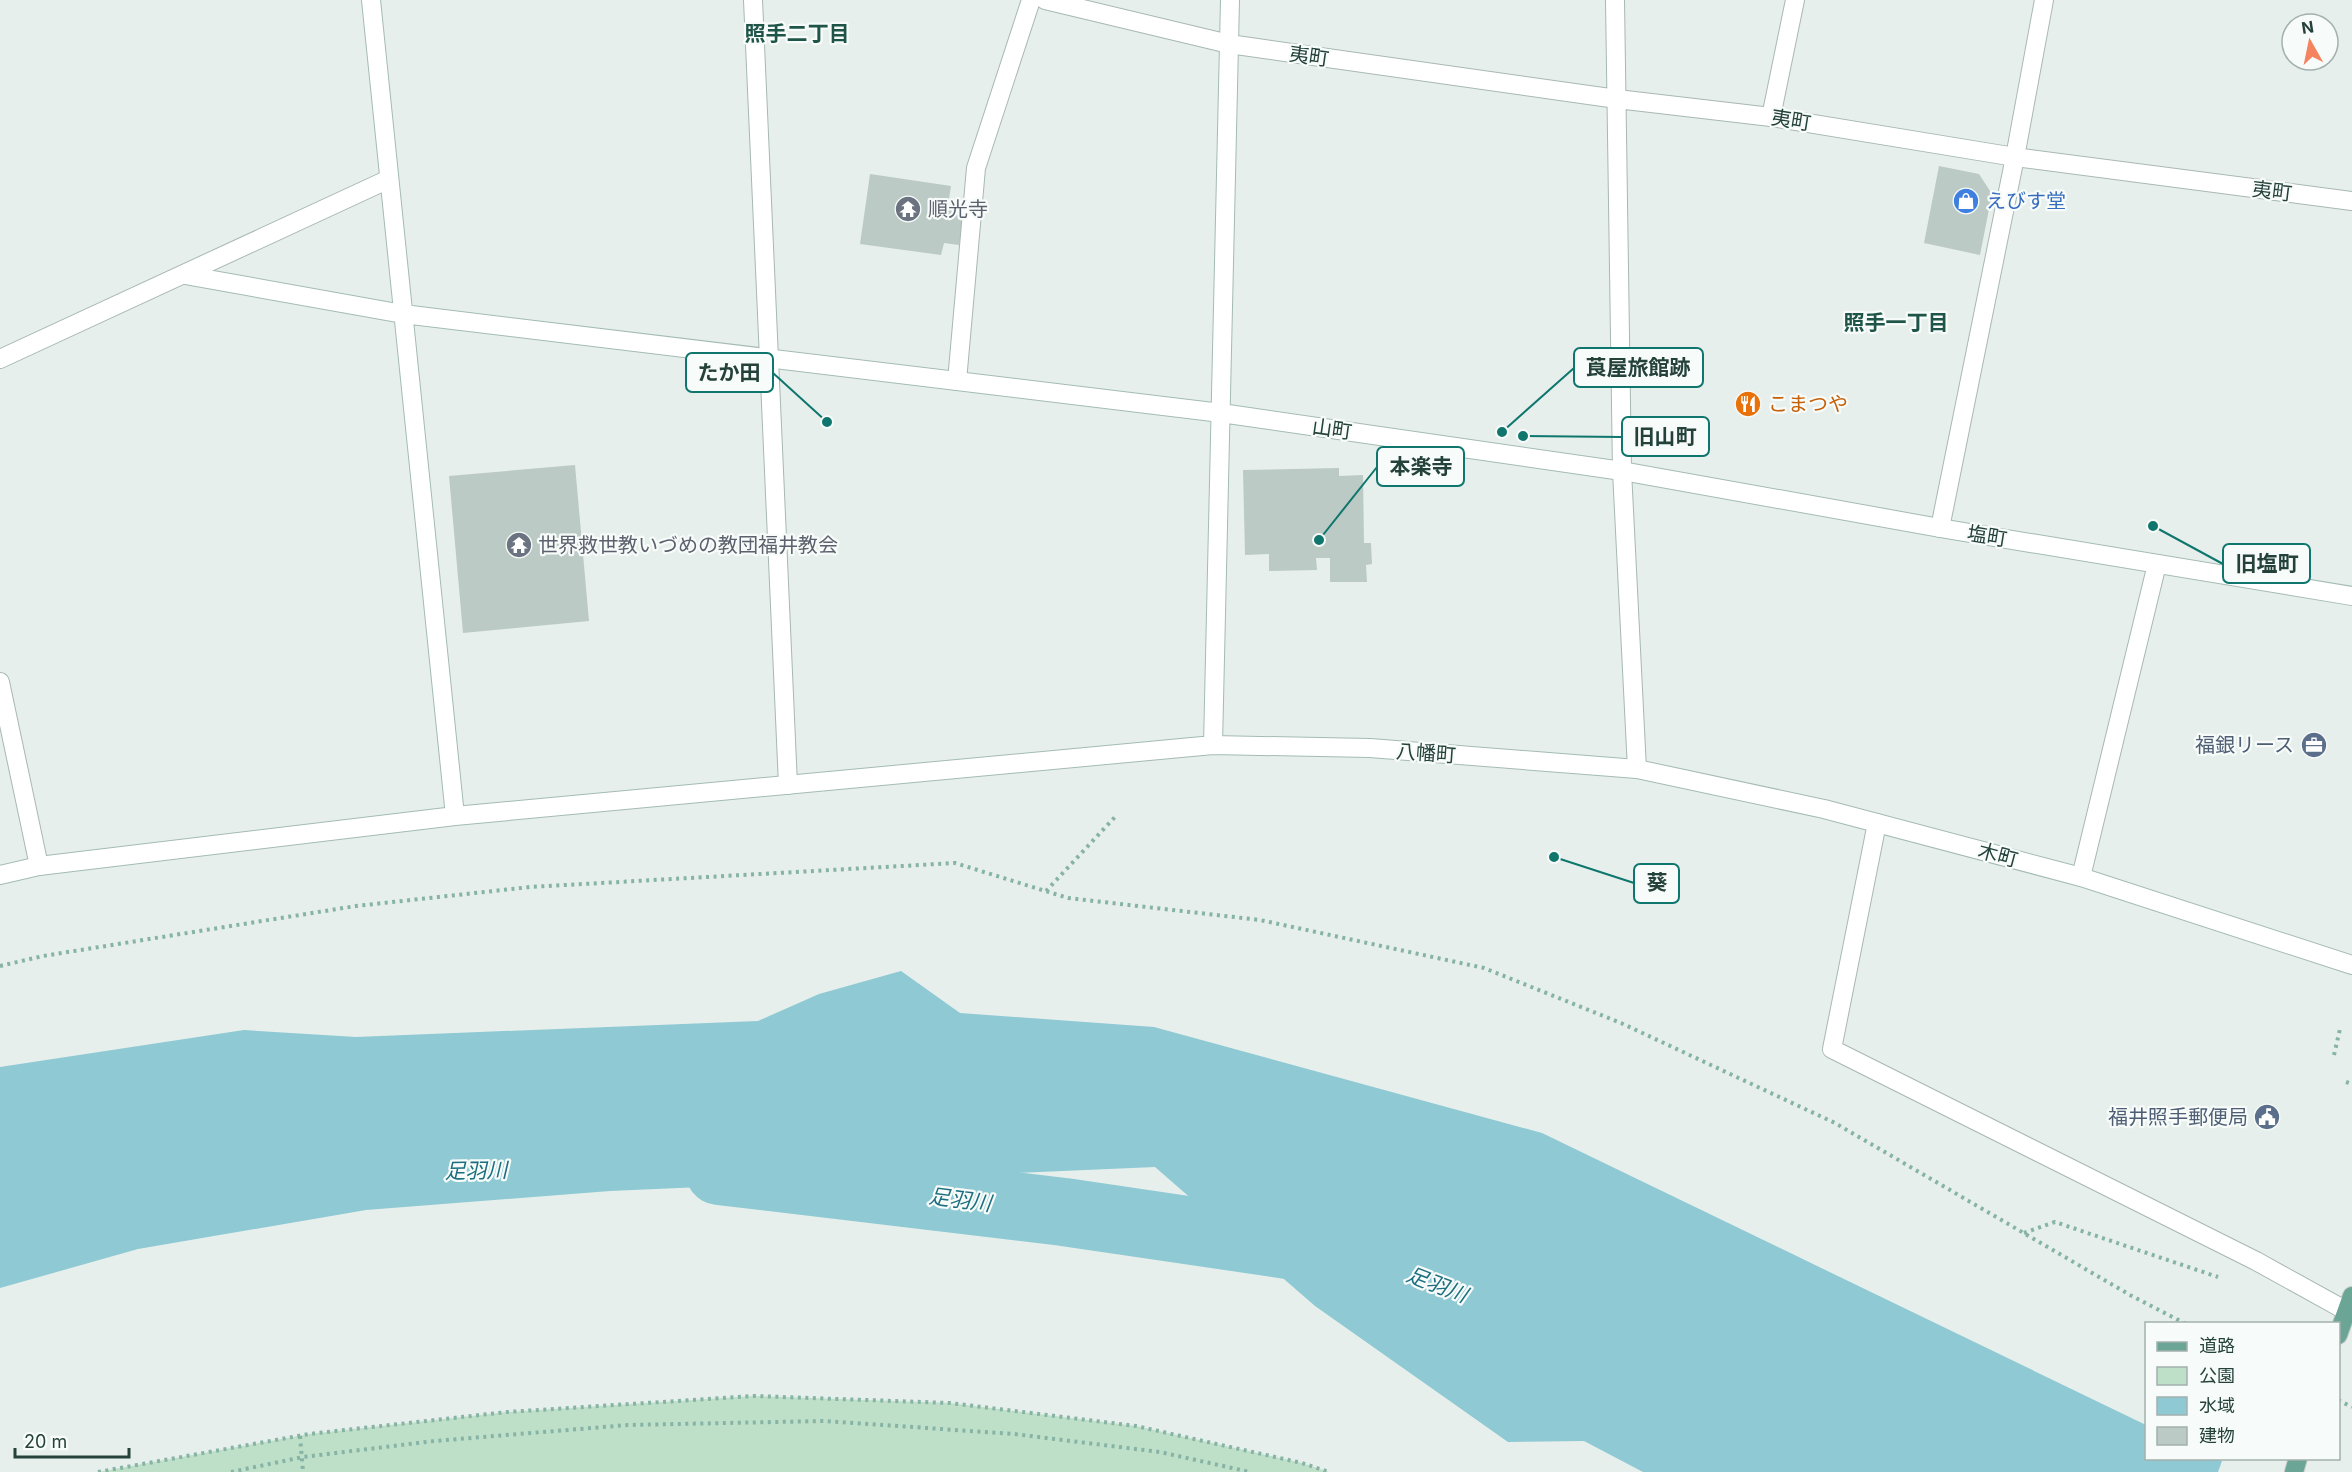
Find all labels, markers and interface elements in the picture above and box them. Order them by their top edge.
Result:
north arrow [2280,12,2340,72]
text: N [2300,16,2315,38]
district label: 照手二丁目 [745,21,850,46]
street label: 夷町 [1288,41,1330,71]
street label: 夷町 [1769,105,1813,135]
street label: 夷町 [2251,177,2293,205]
shop icon: えびす堂 [1951,186,1981,216]
place label: えびす堂 [1986,189,2066,213]
temple icon: 順光寺 [893,194,923,224]
place label: 順光寺 [928,197,988,221]
district label: 照手一丁目 [1844,310,1949,335]
callout: 莨屋旅館跡 [1574,348,1703,387]
callout: たか田 [686,353,773,392]
text: 莨屋旅館跡 [1586,355,1691,380]
text: たか田 [698,360,761,385]
restaurant icon: こまつや [1733,389,1763,419]
place label: こまつや [1768,392,1848,416]
street label: 山町 [1311,414,1353,444]
callout: 旧山町 [1622,417,1709,456]
text: 旧山町 [1634,424,1697,449]
callout: 本楽寺 [1377,447,1464,486]
text: 本楽寺 [1390,454,1453,479]
street label: 塩町 [1965,521,2009,551]
temple icon: 世界救世教いづめの教団福井教会 [504,530,534,560]
place label: 世界救世教いづめの教団福井教会 [538,533,838,557]
callout: 旧塩町 [2223,544,2310,583]
text: 旧塩町 [2236,551,2299,576]
office icon: 福銀リース [2299,730,2329,760]
place label: 福銀リース [2195,733,2294,757]
street label: 八幡町 [1395,739,1457,767]
street label: 木町 [1976,838,2020,872]
callout: 葵 [1634,864,1679,903]
text: 葵 [1647,870,1668,895]
public building icon: 福井照手郵便局 [2252,1102,2282,1132]
place label: 福井照手郵便局 [2108,1105,2248,1129]
water label: 足羽川 [444,1157,510,1184]
water label: 足羽川 [927,1183,995,1216]
water label: 足羽川 [1403,1262,1473,1308]
legend [2145,1322,2340,1460]
text: 道路 [2199,1335,2235,1356]
text: 公園 [2199,1365,2235,1386]
text: 水域 [2199,1395,2235,1416]
scale bar [15,1421,129,1459]
text: 建物 [2199,1425,2235,1446]
text: 20 m [24,1431,67,1452]

